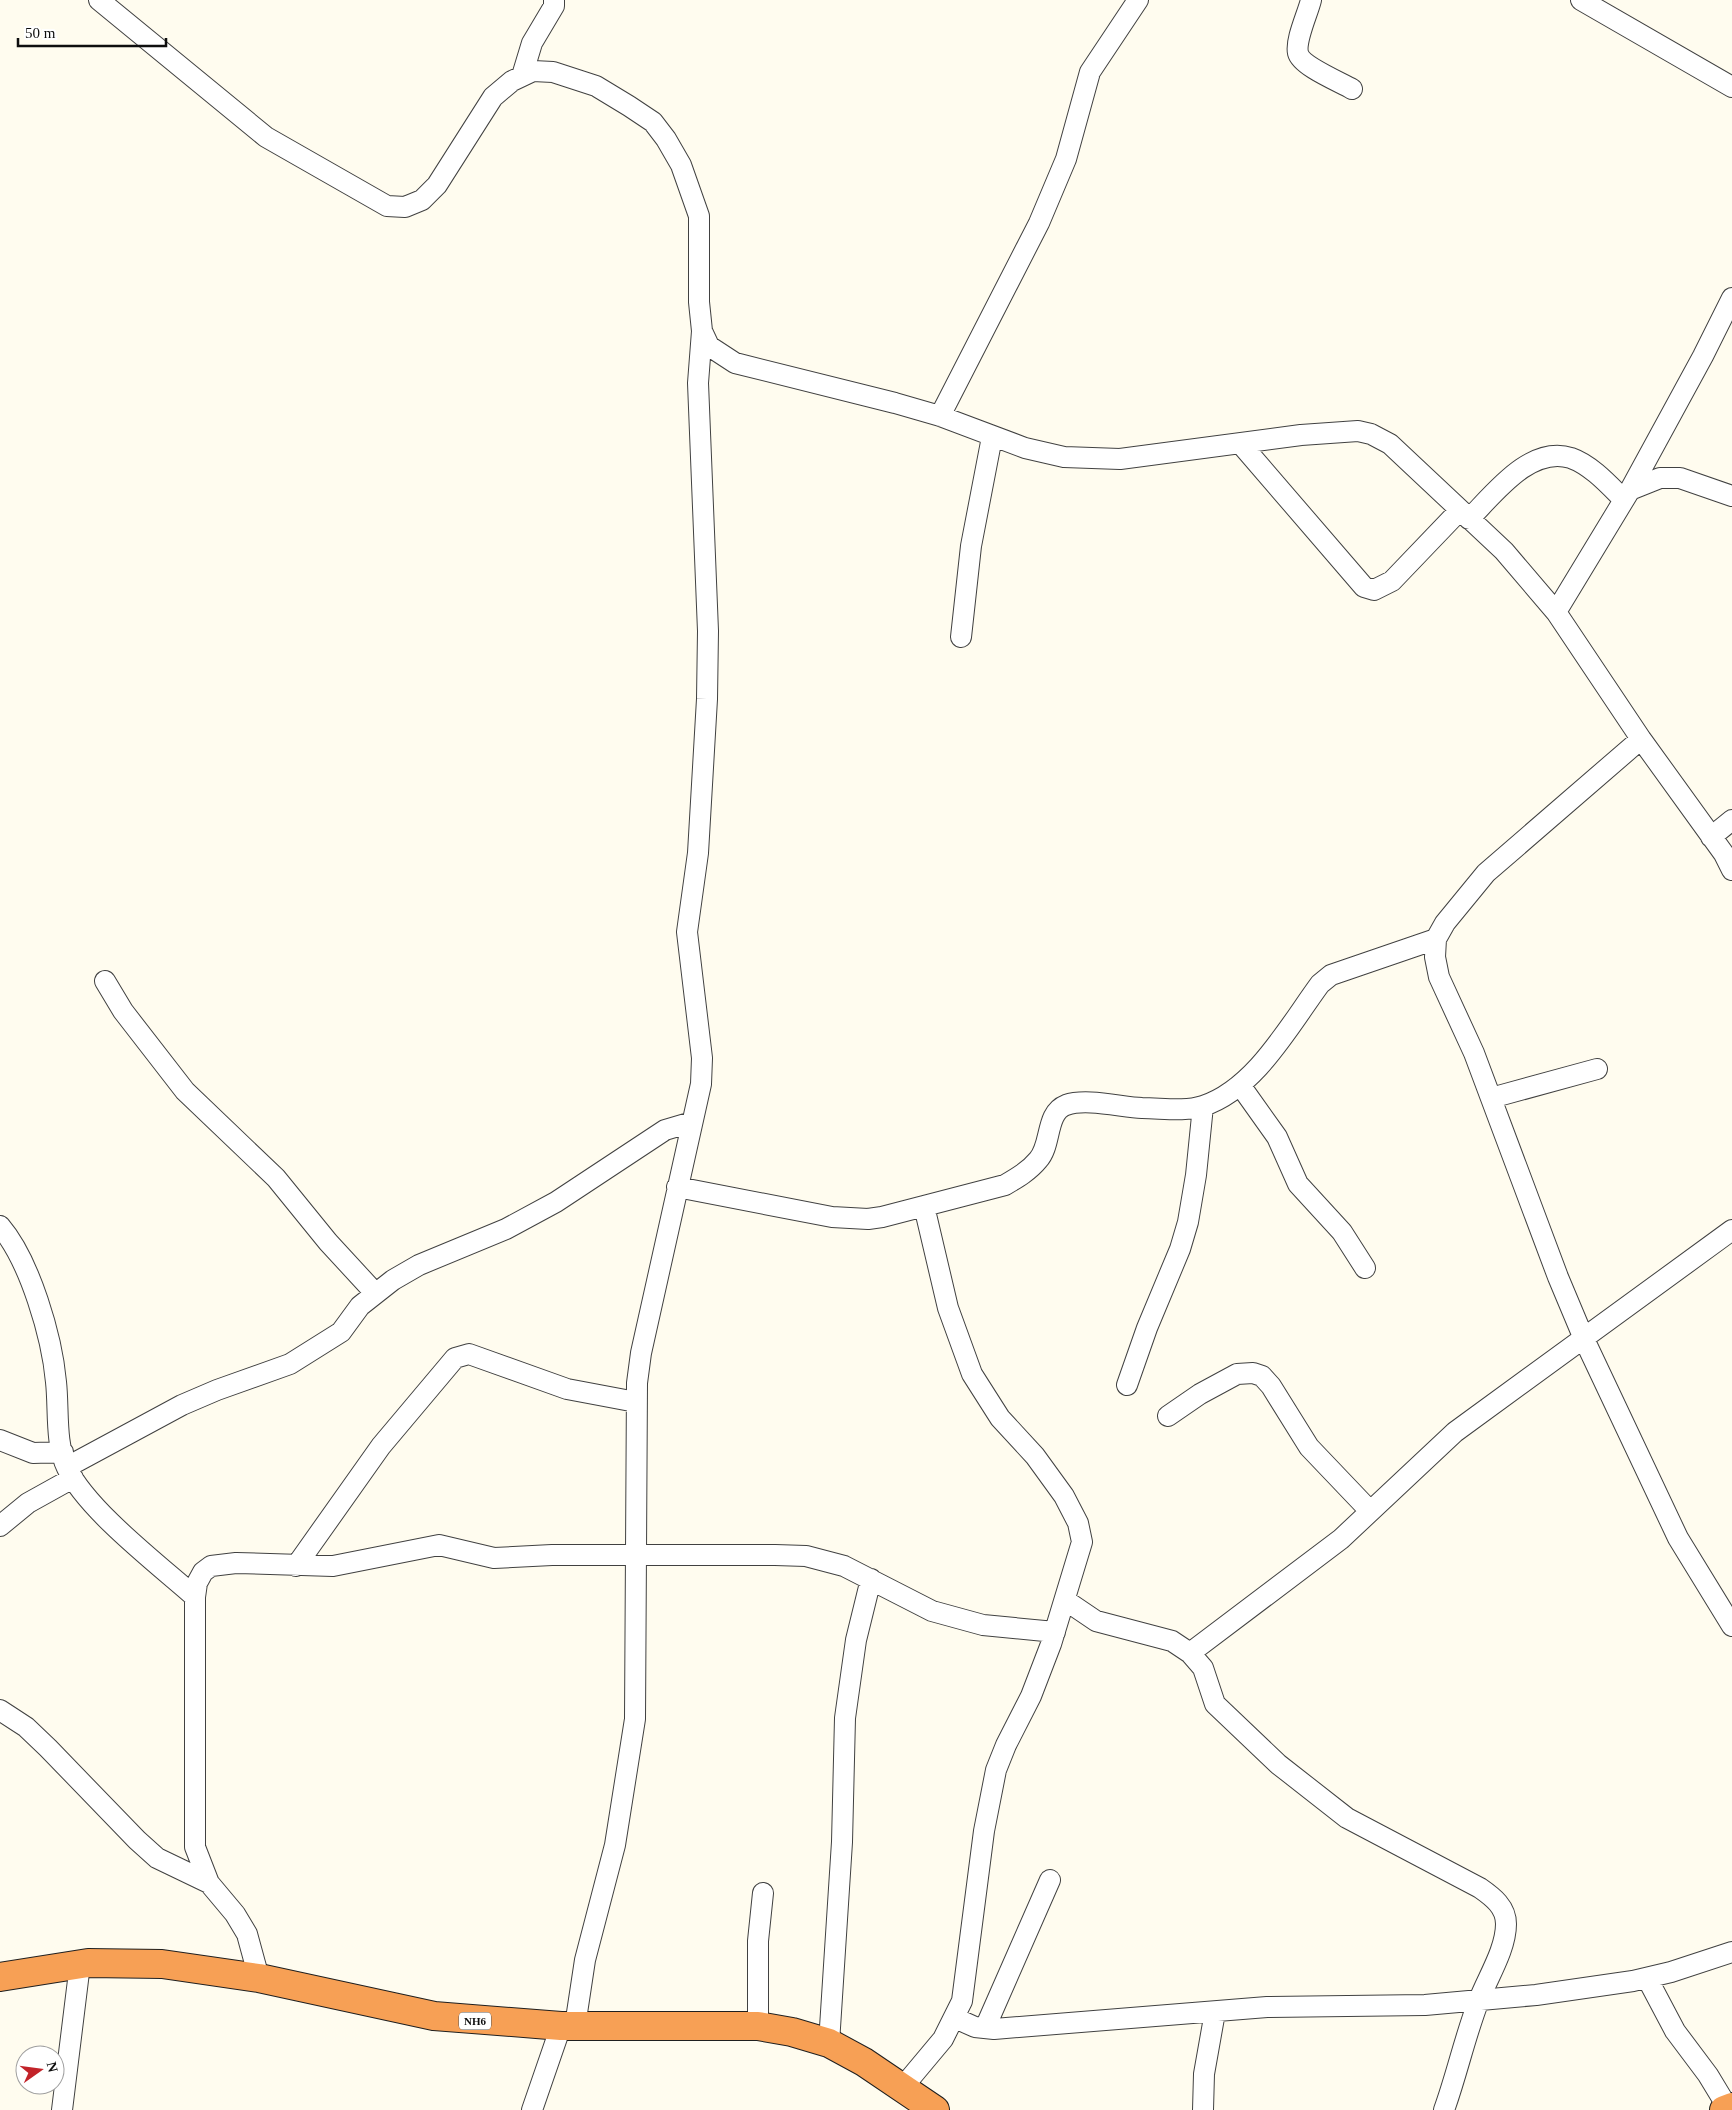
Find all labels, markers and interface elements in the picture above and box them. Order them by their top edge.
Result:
scale bar [18,15,165,47]
text: 50 m [25,25,56,41]
road number: NH6 [459,2012,491,2030]
north arrow [15,2045,65,2095]
text: N [44,2060,61,2074]

